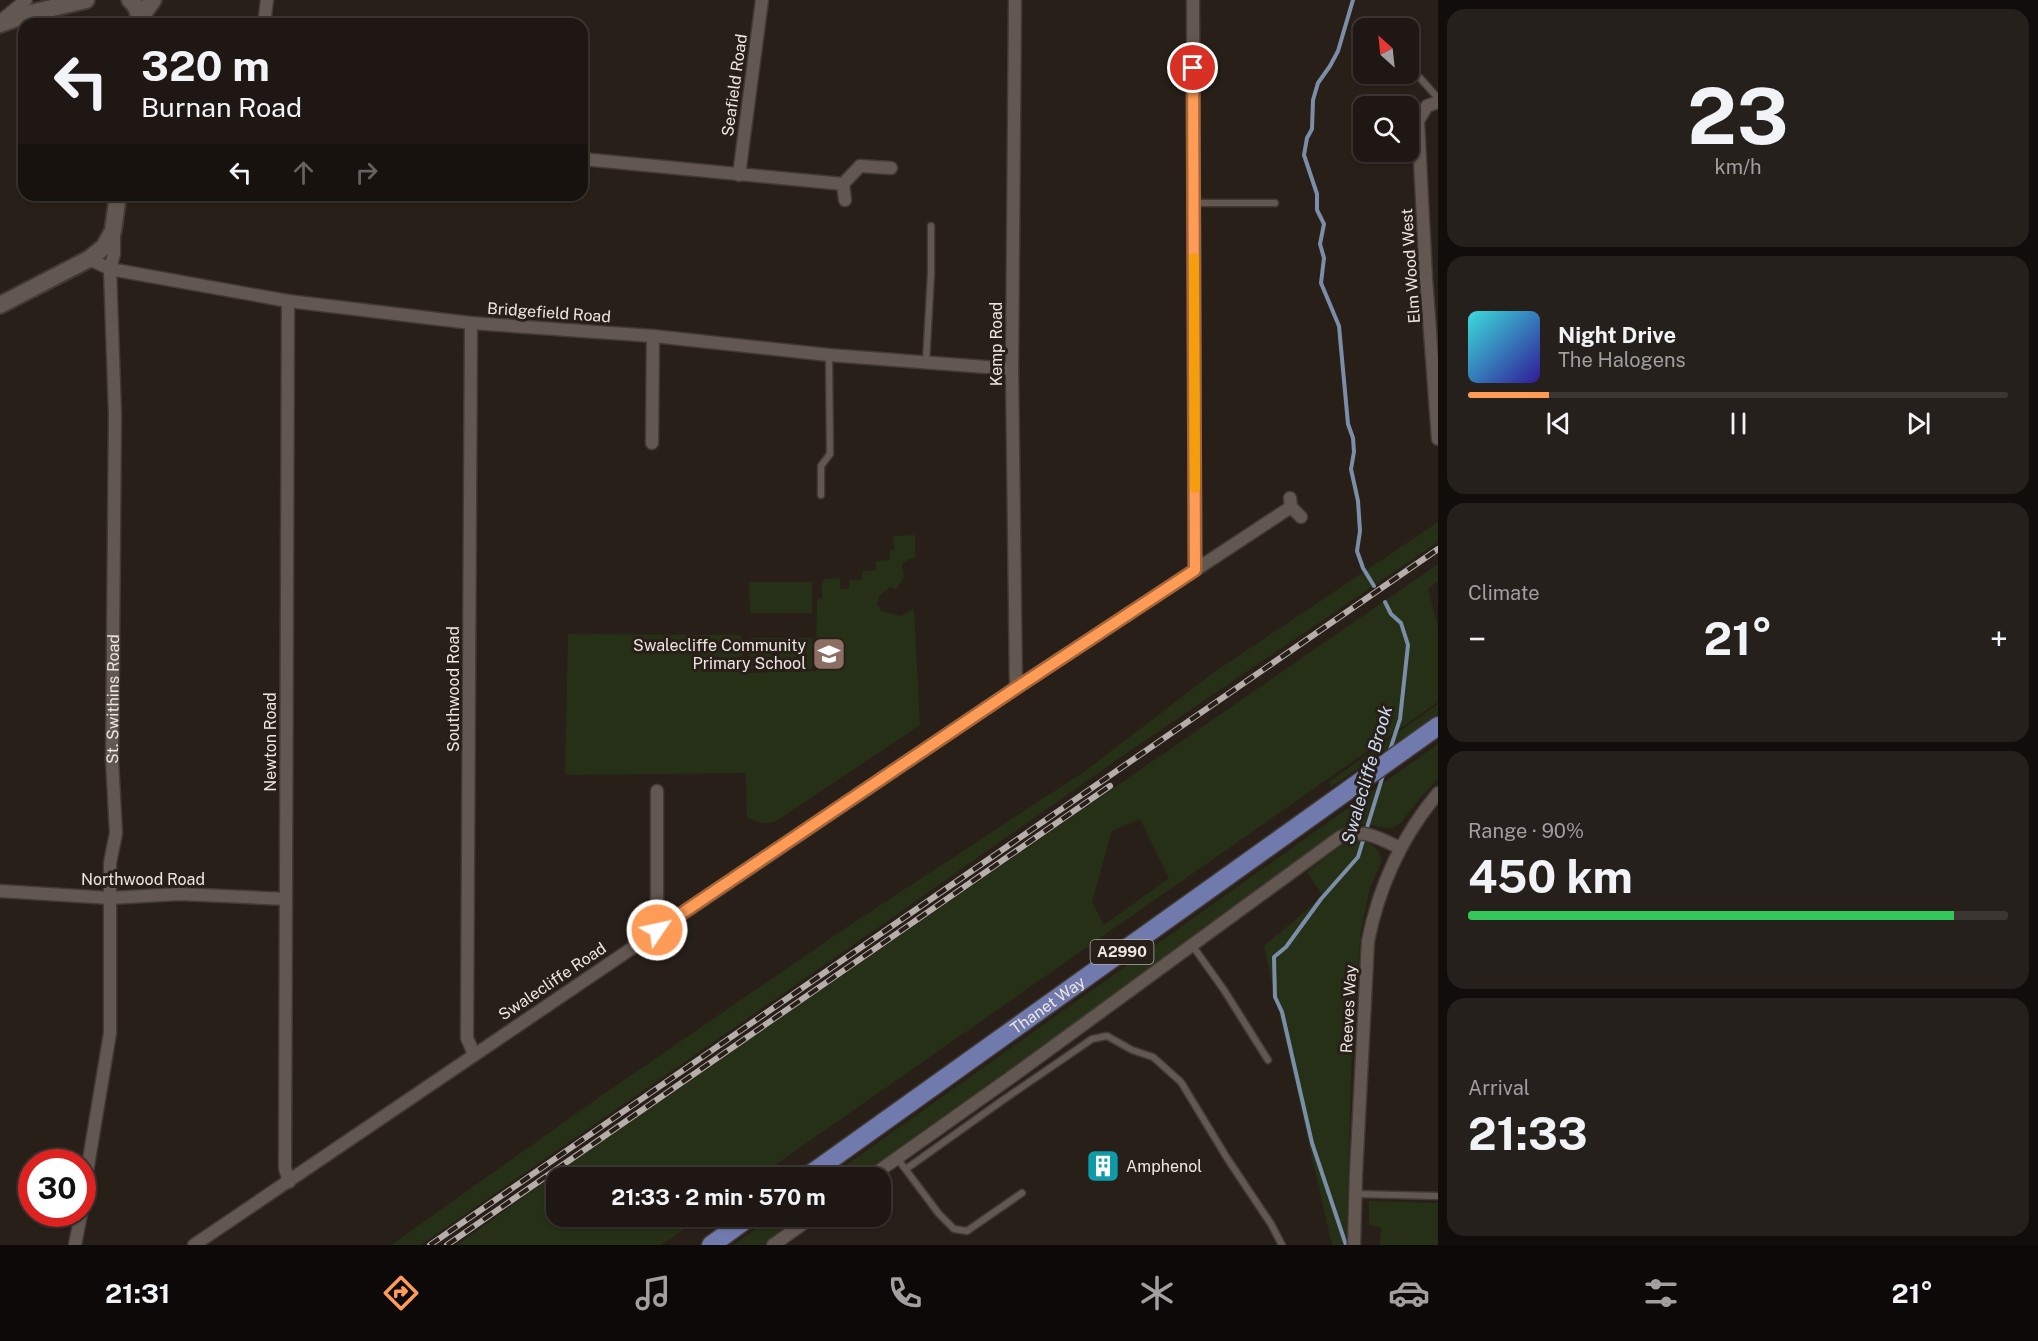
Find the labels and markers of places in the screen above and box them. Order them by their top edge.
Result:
pin [1167,42,1218,93]
place label: Swalecliffe Community Primary School [633,636,806,673]
school or university icon: Swalecliffe Community Primary School [811,636,847,672]
building icon: Amphenol [1085,1148,1121,1184]
place label: Amphenol [1126,1157,1202,1176]

